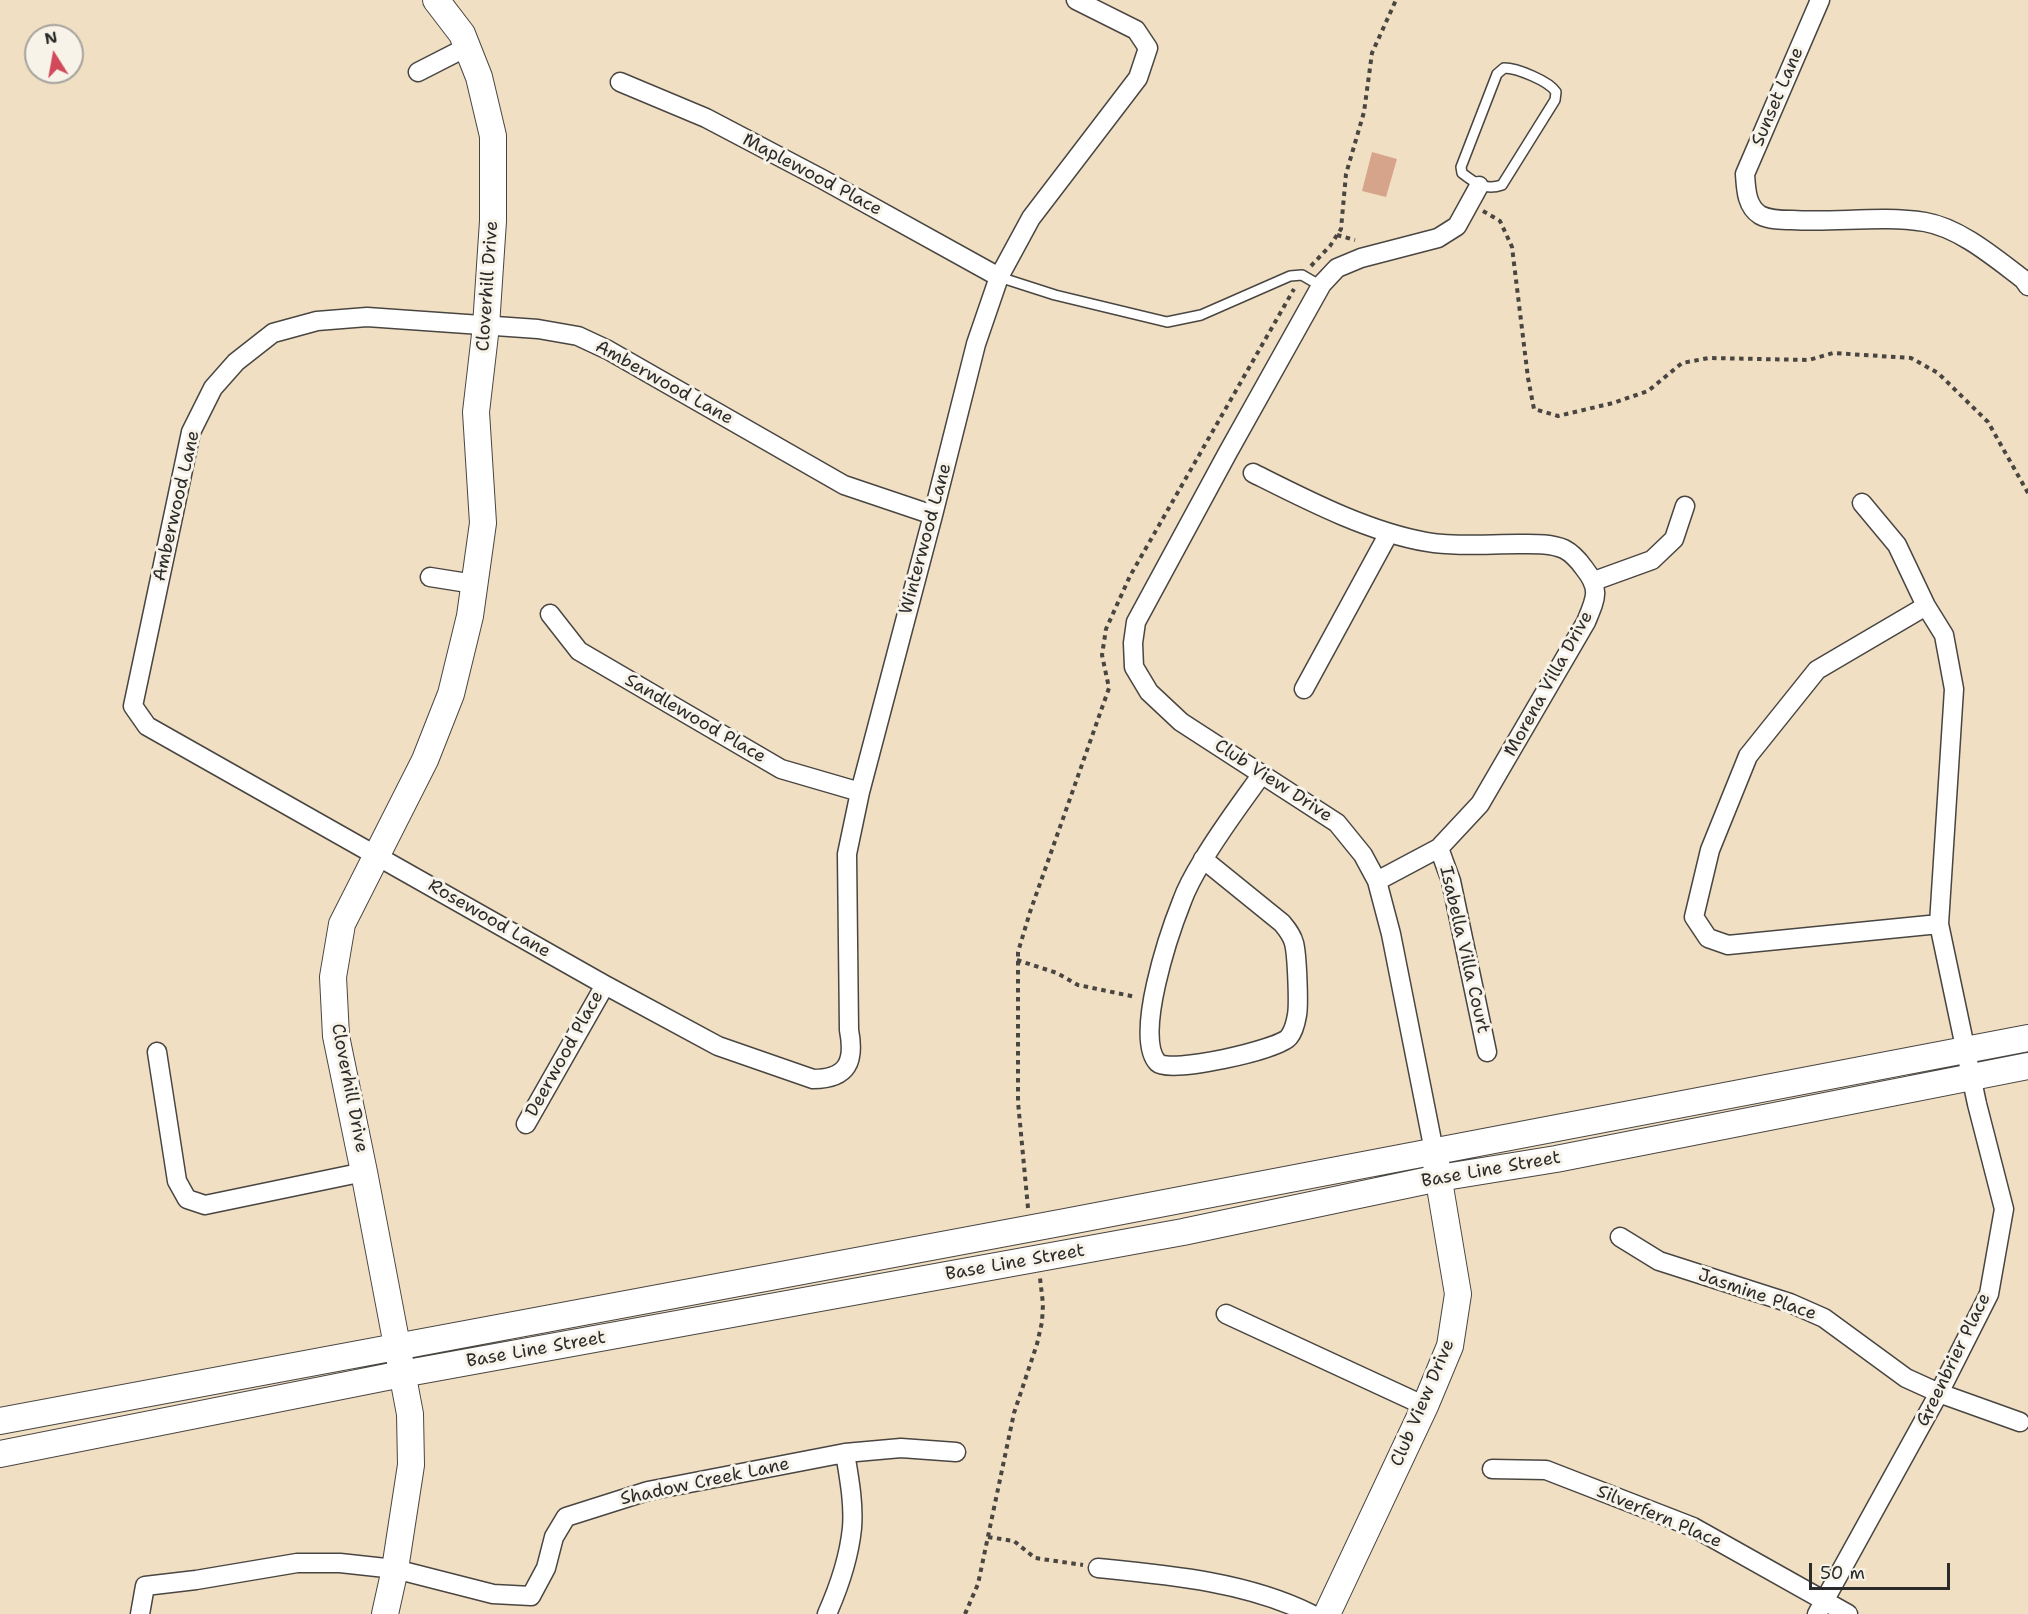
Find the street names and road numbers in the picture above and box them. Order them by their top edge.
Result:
street label: Sunset Lane [1747,44,1809,150]
street label: Maplewood Place [739,129,885,221]
street label: Cloverhill Drive [473,220,503,352]
street label: Amberwood Lane [591,336,737,430]
street label: Amberwood Lane [149,429,205,583]
street label: Winterwood Lane [895,461,957,617]
street label: Morena Villa Drive [1500,607,1598,761]
street label: Sandlewood Place [621,670,769,768]
street label: Club View Drive [1210,735,1336,827]
street label: Isabella Villa Court [1434,864,1494,1036]
street label: Rosewood Lane [424,875,554,963]
street label: Deerwood Place [521,987,609,1121]
street label: Cloverhill Drive [326,1022,372,1154]
street label: Base Line Street [1420,1147,1562,1193]
street label: Base Line Street [944,1240,1086,1286]
street label: Jasmine Place [1695,1265,1819,1325]
street label: Greenbrier Place [1912,1290,1996,1430]
street label: Base Line Street [465,1327,607,1373]
street label: Club View Drive [1386,1336,1460,1470]
street label: Shadow Creek Lane [619,1454,791,1510]
street label: Silverfern Place [1593,1481,1725,1553]

